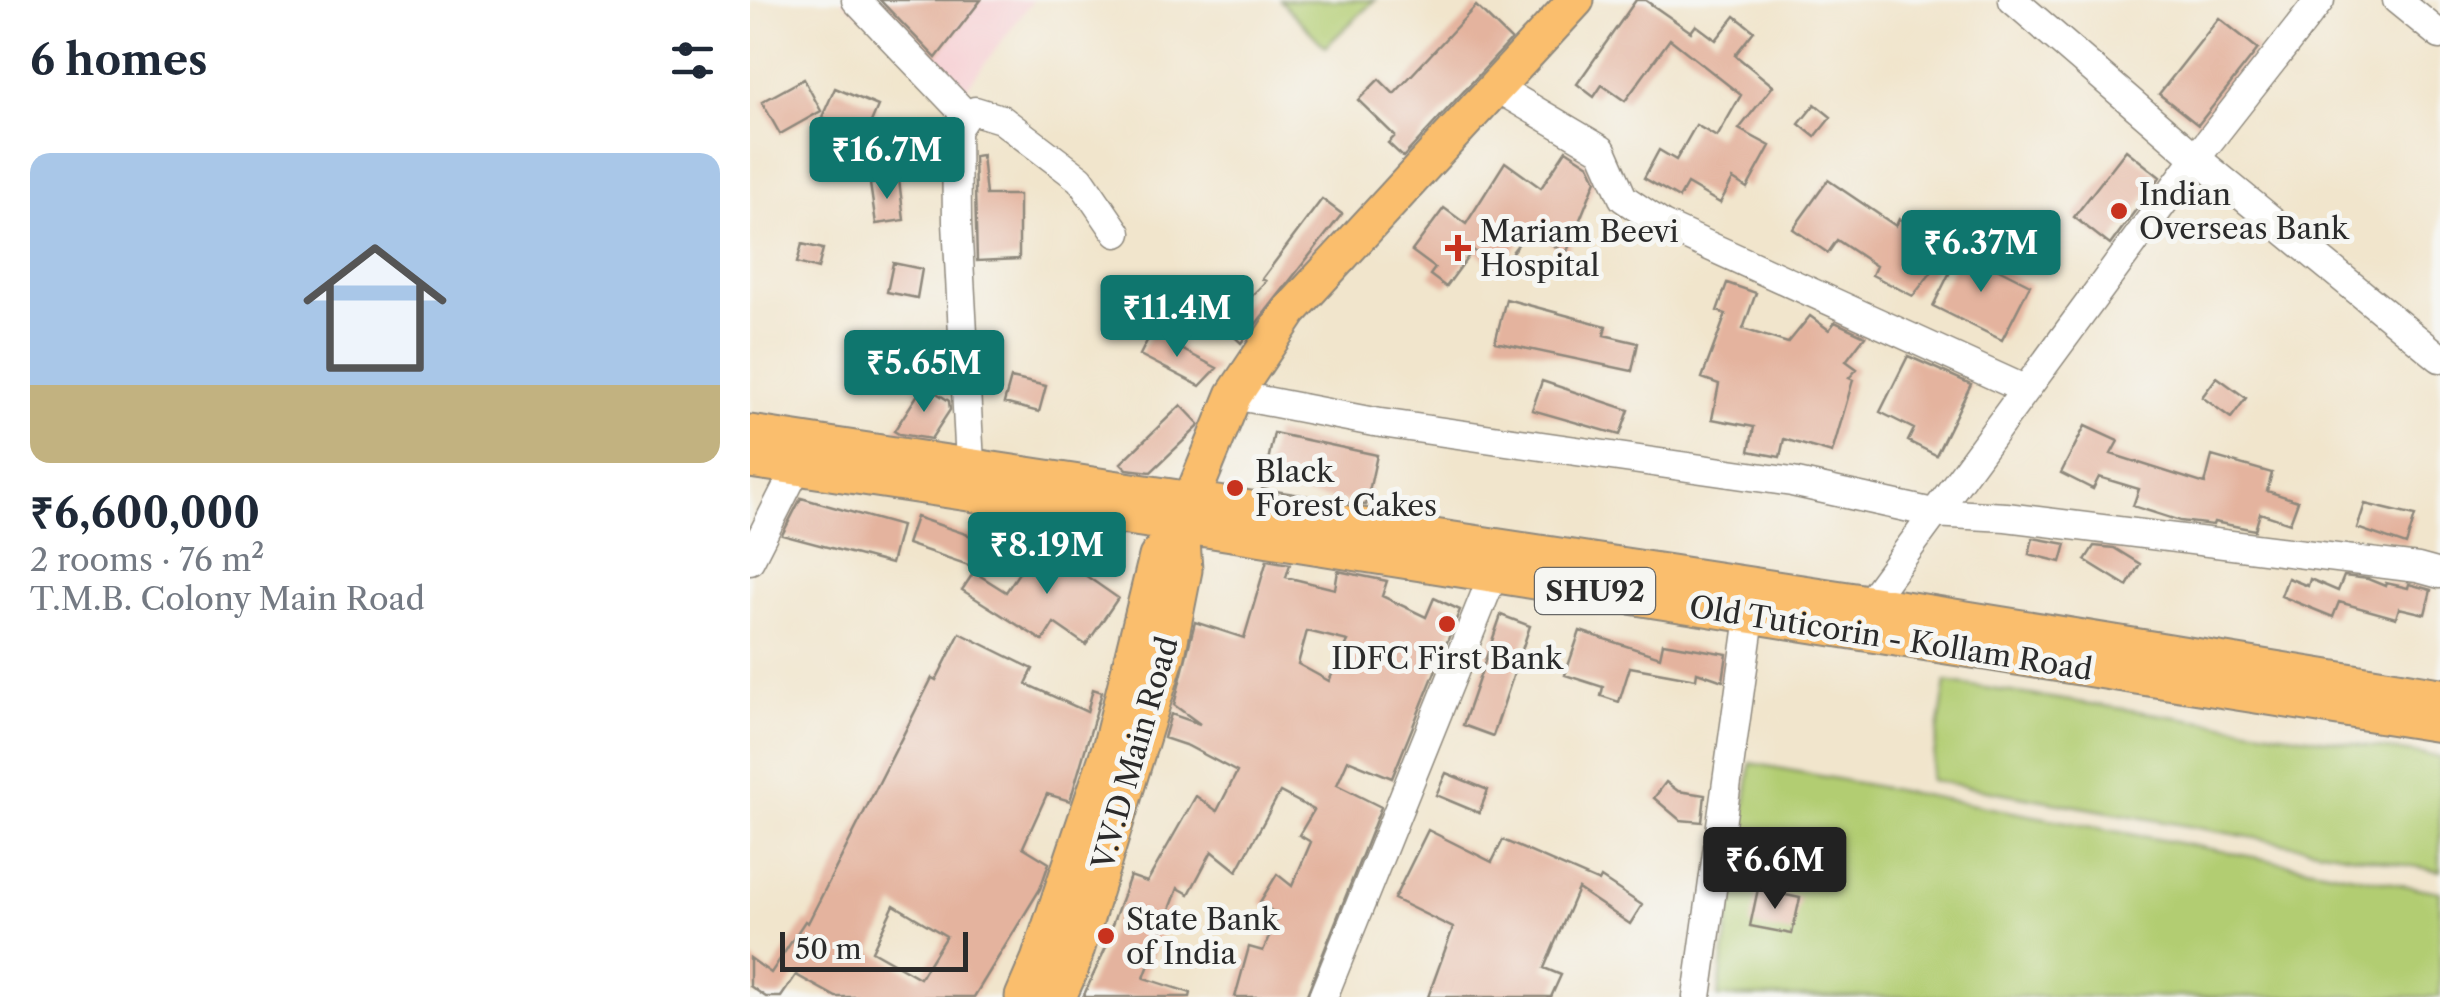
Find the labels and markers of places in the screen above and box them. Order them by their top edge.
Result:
pin: ₹16.7M [806,117,968,202]
place label: Indian Overseas Bank [2139,176,2350,247]
marker: Indian Overseas Bank [2108,200,2130,222]
pin: ₹6.37M [1900,210,2062,295]
place label: Mariam Beevi Hospital [1480,213,1679,284]
marker: Mariam Beevi Hospital [1445,235,1471,261]
pin: ₹11.4M [1096,275,1258,360]
pin: ₹5.65M [843,330,1005,415]
place label: Black Forest Cakes [1255,453,1437,524]
marker: Black Forest Cakes [1224,477,1246,499]
pin: ₹8.19M [966,512,1128,597]
marker: IDFC First Bank [1436,613,1458,635]
place label: IDFC First Bank [1331,640,1564,677]
pin: ₹6.6M [1705,827,1845,912]
place label: State Bank of India [1126,901,1280,972]
marker: State Bank of India [1095,925,1117,947]

